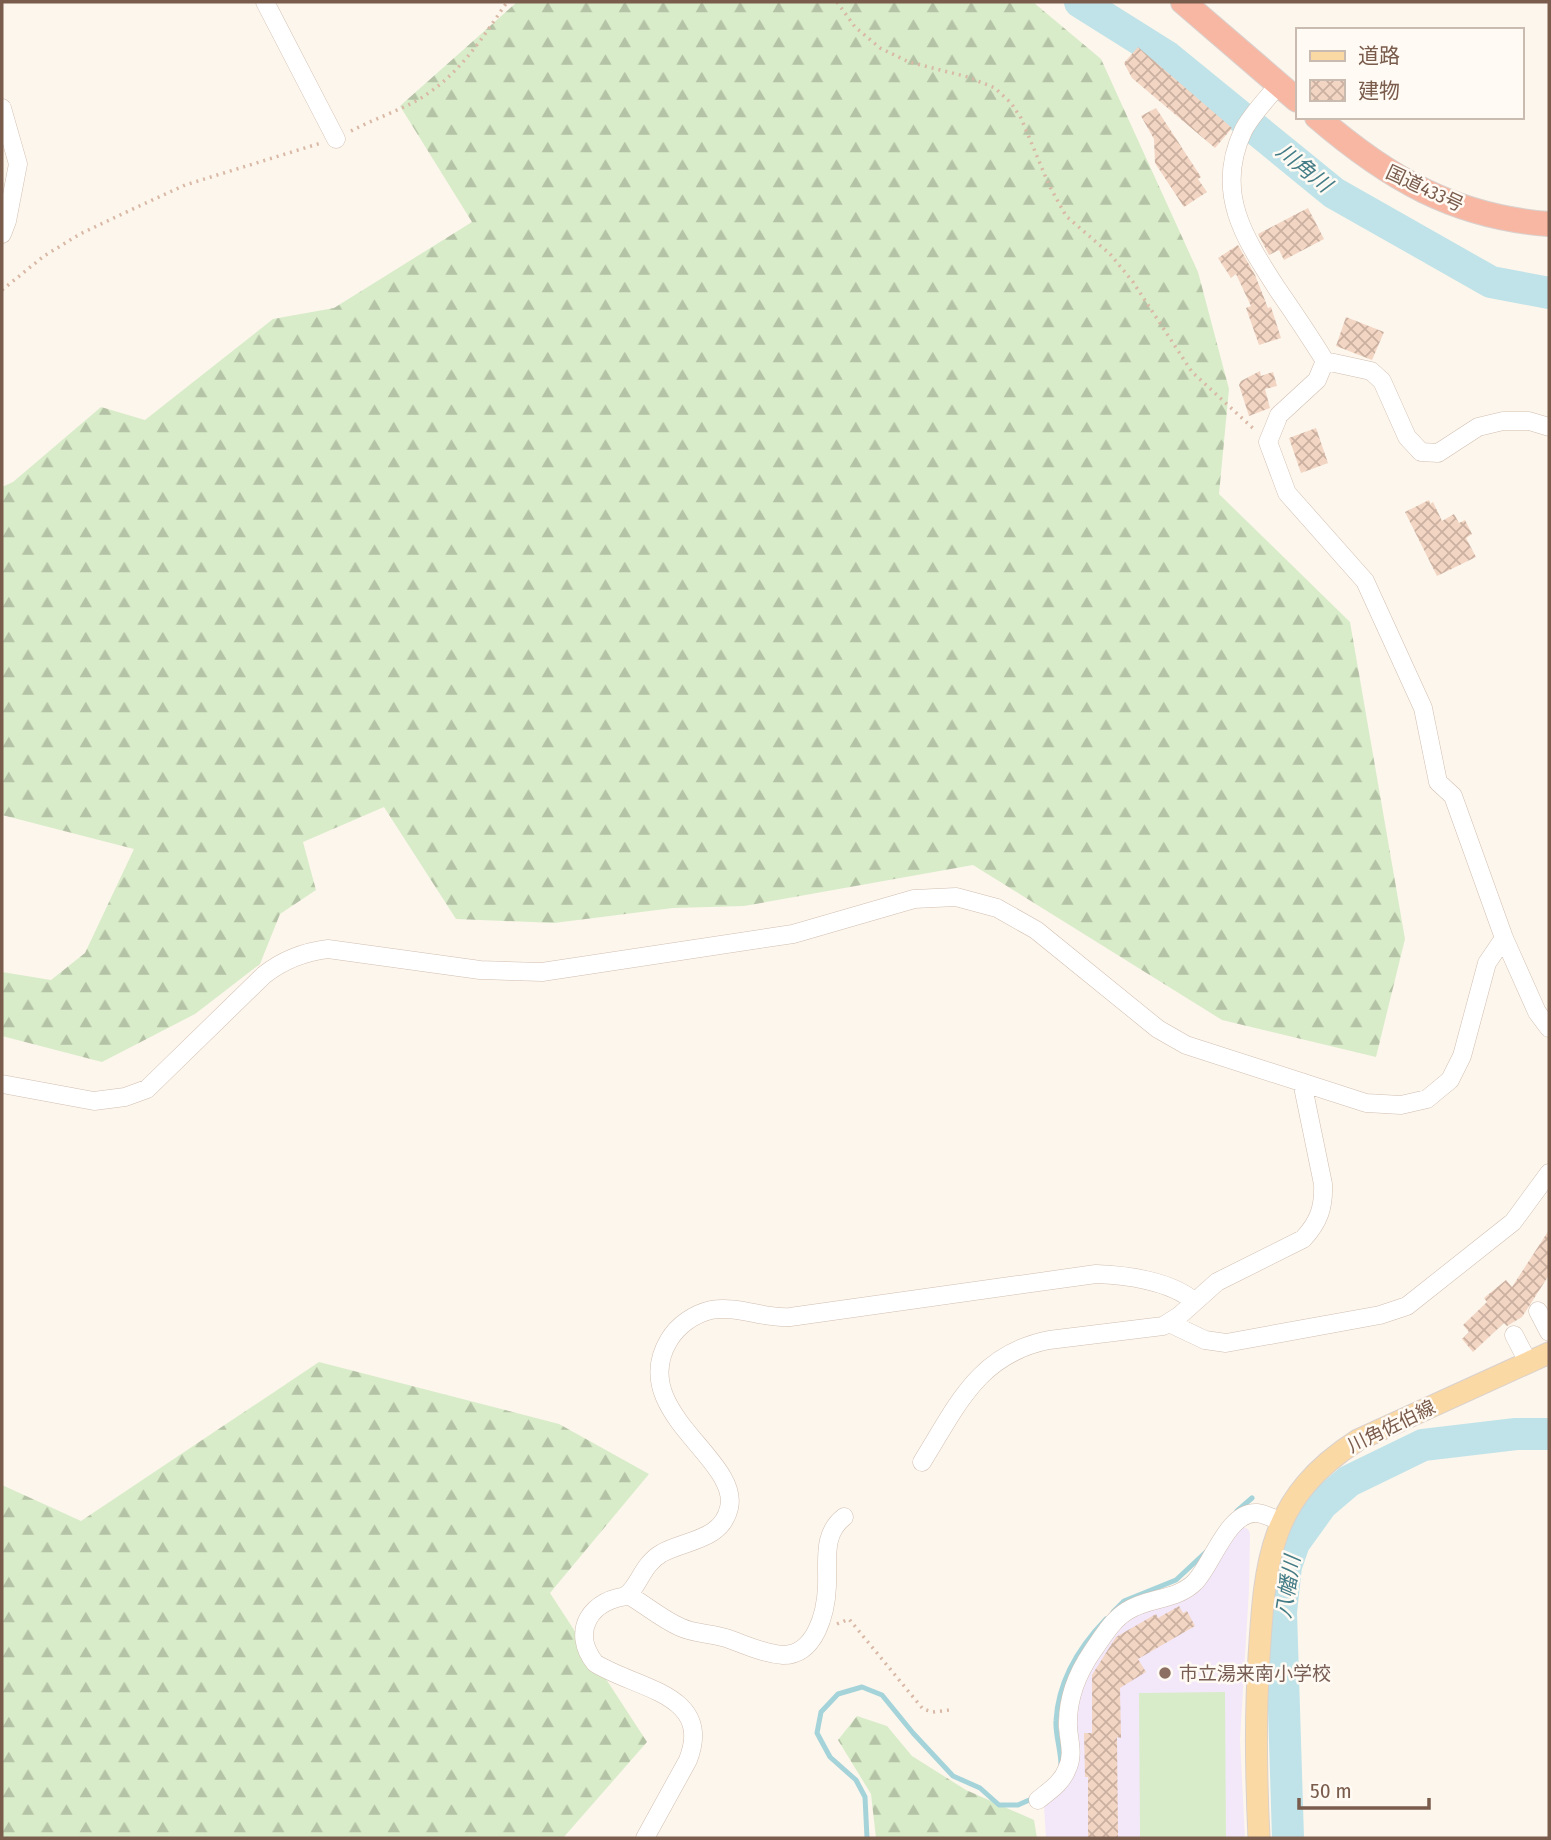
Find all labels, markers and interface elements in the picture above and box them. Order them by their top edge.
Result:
legend [1296,28,1523,119]
text: 道路 [1358,43,1400,69]
text: 建物 [1358,78,1400,104]
water label: 川角川 [1271,138,1338,199]
street label: 国道433号 [1382,160,1467,216]
street label: 川角佐伯線 [1343,1395,1439,1458]
water label: 八幡川 [1270,1552,1306,1620]
place label: 市立湯来南小学校 [1179,1662,1331,1685]
marker: 市立湯来南小学校 [1157,1665,1173,1681]
scale bar [1299,1766,1428,1810]
text: 50 m [1310,1778,1352,1804]

